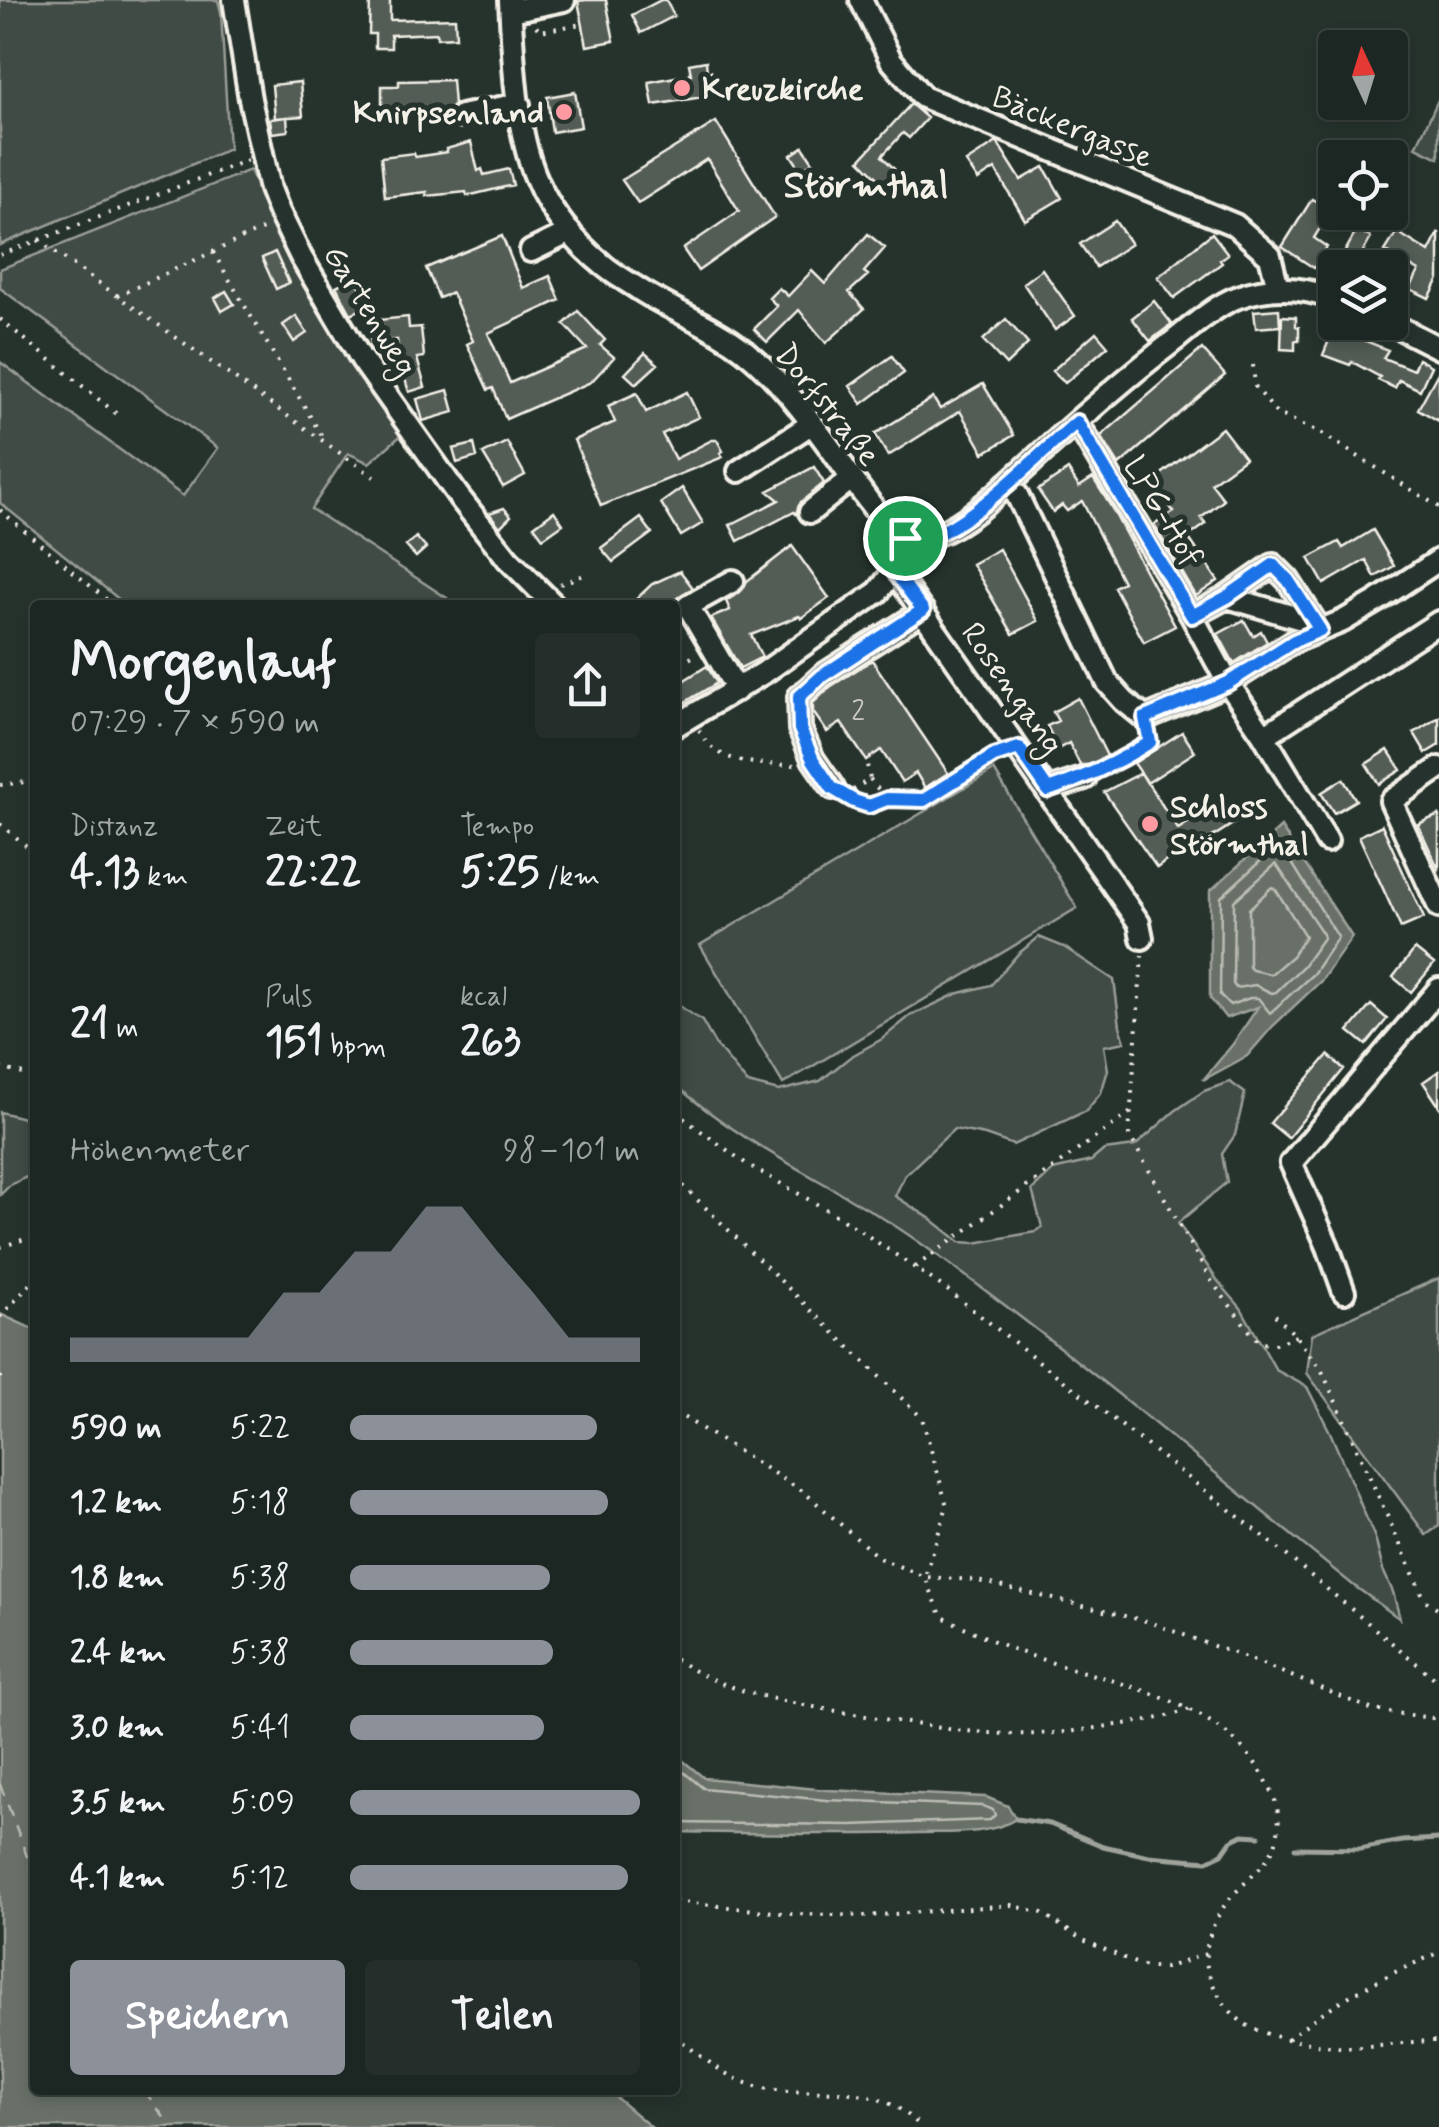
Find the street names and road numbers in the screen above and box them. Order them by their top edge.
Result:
street label: Bäckergasse [986,77,1159,179]
street label: Gartenweg [311,237,426,386]
street label: Dorfstraße [764,335,889,475]
street label: LPG-Hof [1113,448,1212,576]
street label: Rosengang [949,615,1072,765]

